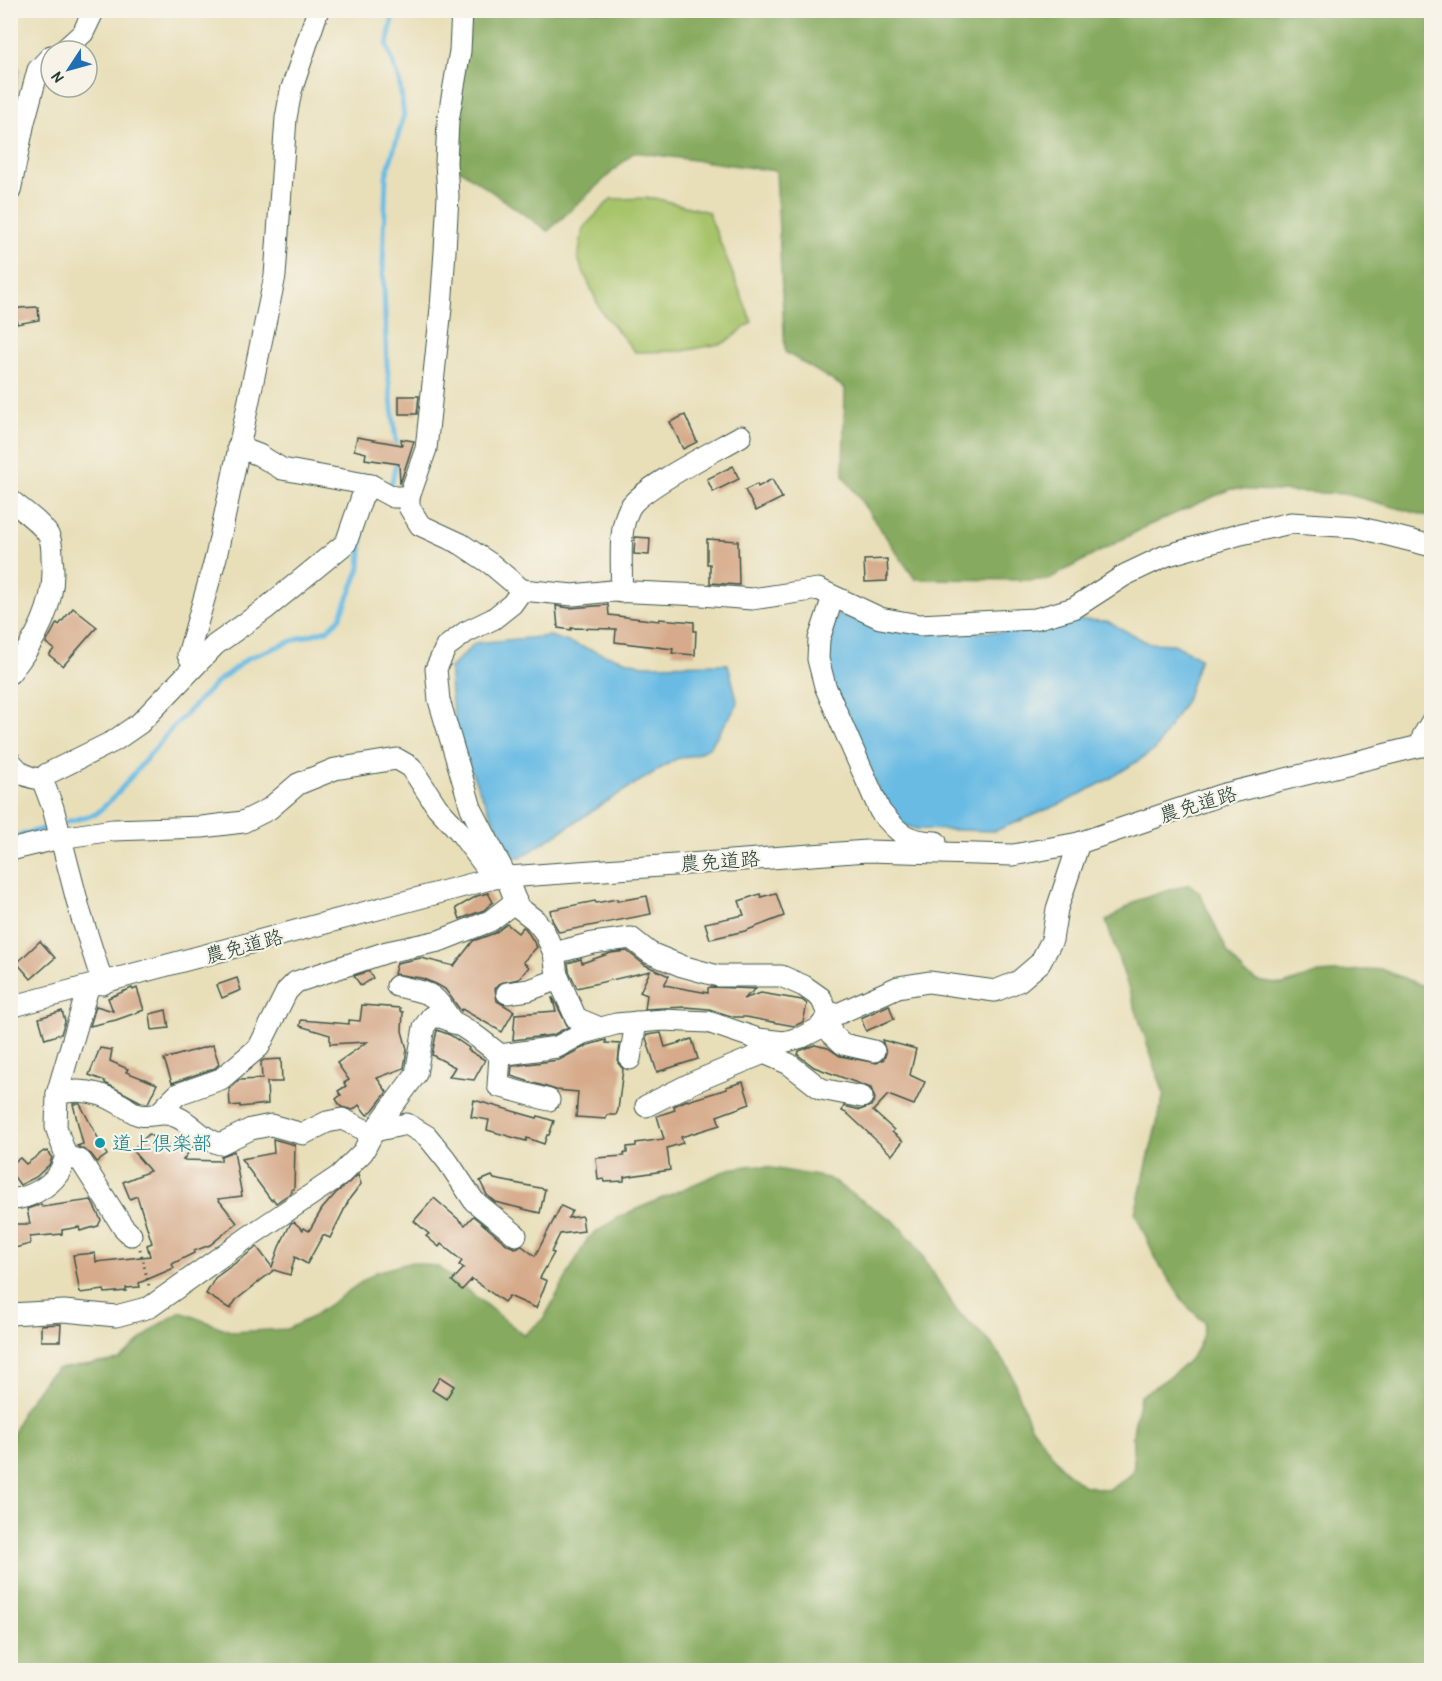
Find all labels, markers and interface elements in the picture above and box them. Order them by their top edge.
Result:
north arrow [39,39,99,99]
text: N [45,68,68,88]
street label: 農免道路 [1156,779,1240,828]
street label: 農免道路 [679,844,761,877]
street label: 農免道路 [202,922,286,969]
place label: 道上倶楽部 [112,1129,212,1156]
marker: 道上倶楽部 [93,1136,107,1150]

